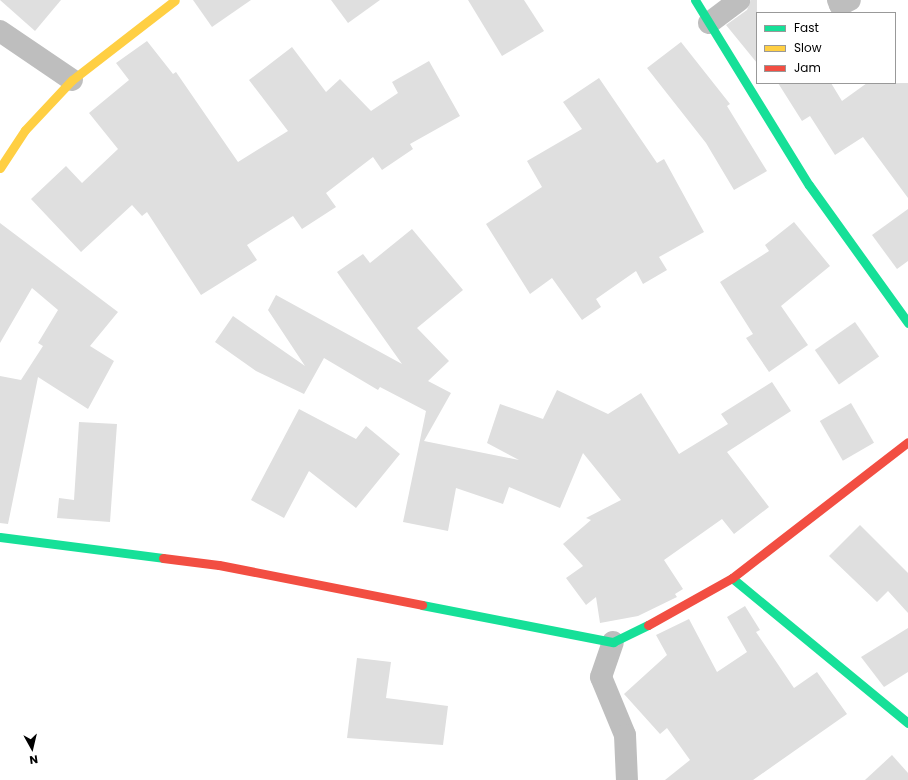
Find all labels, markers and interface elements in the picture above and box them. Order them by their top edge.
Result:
legend [756,12,896,84]
text: Fast [794,19,819,36]
text: Slow [794,39,822,56]
text: Jam [794,59,821,76]
north arrow [12,728,52,768]
text: N [28,751,39,768]

